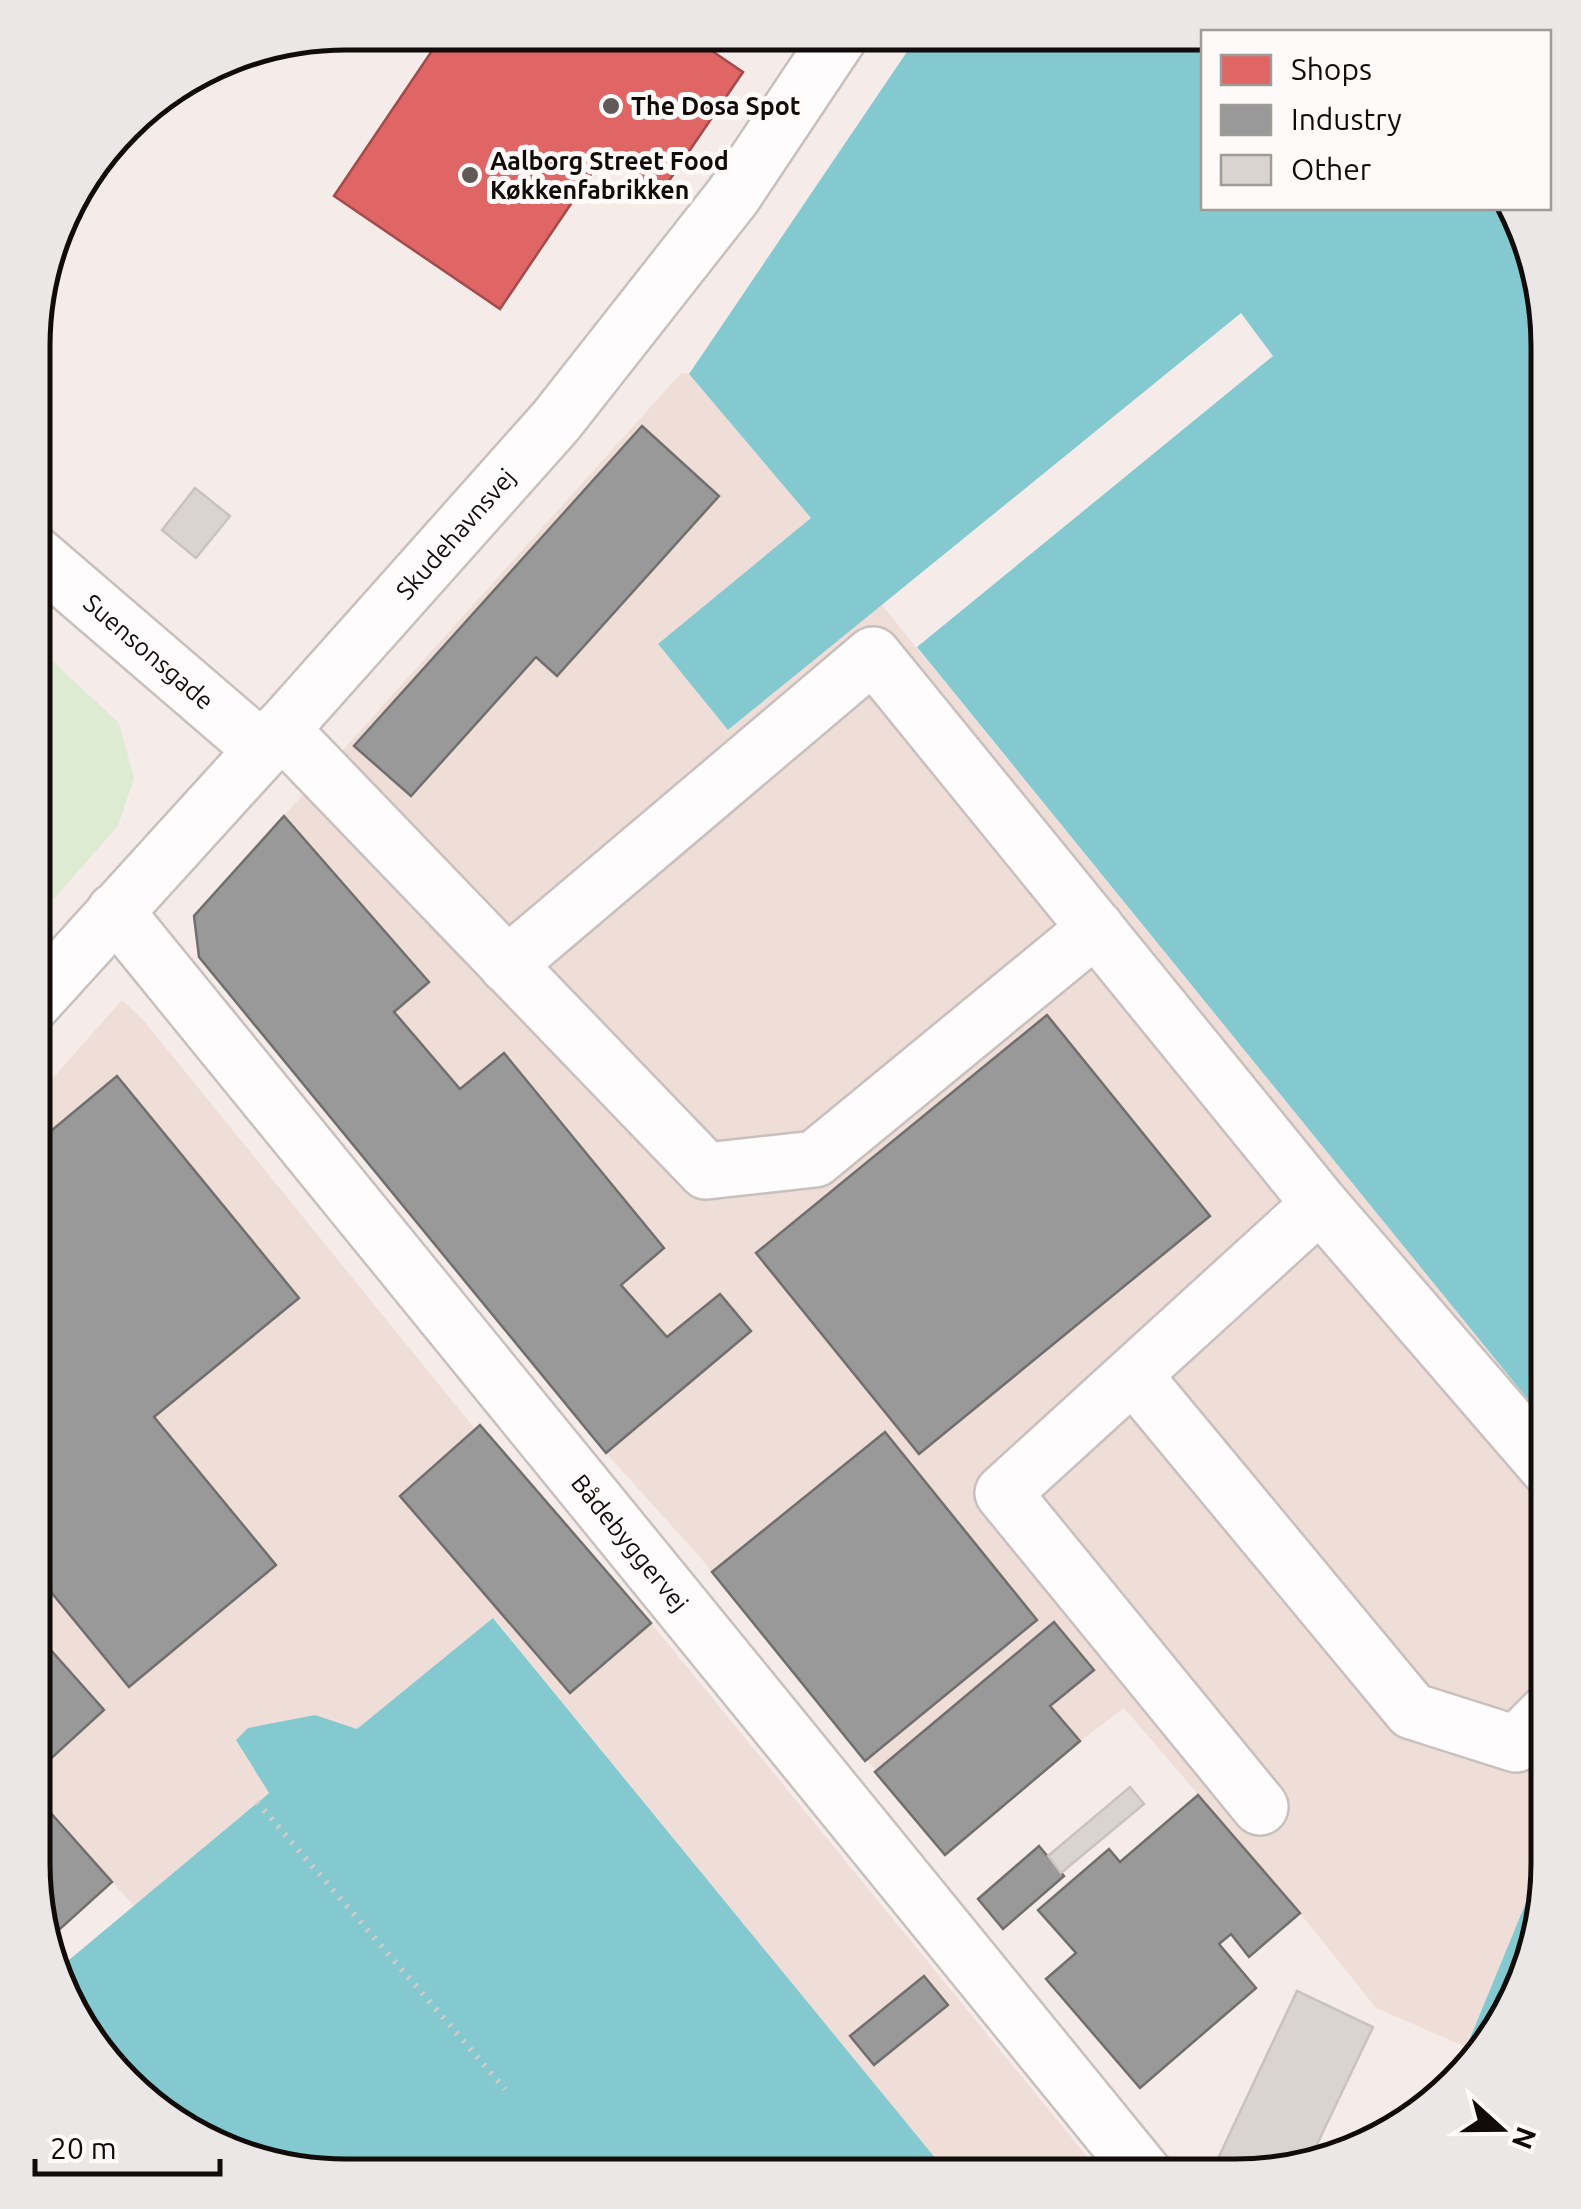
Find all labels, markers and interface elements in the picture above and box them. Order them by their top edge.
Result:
legend [1201,30,1551,210]
text: Shops [1291,52,1372,86]
place label: The Dosa Spot [631,92,801,120]
marker: The Dosa Spot [600,95,622,117]
text: Industry [1291,102,1402,136]
place label: Aalborg Street Food Køkkenfabrikken [490,147,729,204]
text: Other [1291,152,1372,186]
marker: Aalborg Street Food Køkkenfabrikken [459,164,481,186]
street label: Skudehavnsvej [390,463,521,605]
street label: Suensonsgade [78,588,219,715]
street label: Bådebyggervej [566,1469,694,1617]
north arrow [1451,2079,1551,2179]
scale bar [35,2114,220,2176]
text: N [1507,2123,1543,2153]
text: 20 m [50,2131,117,2165]

